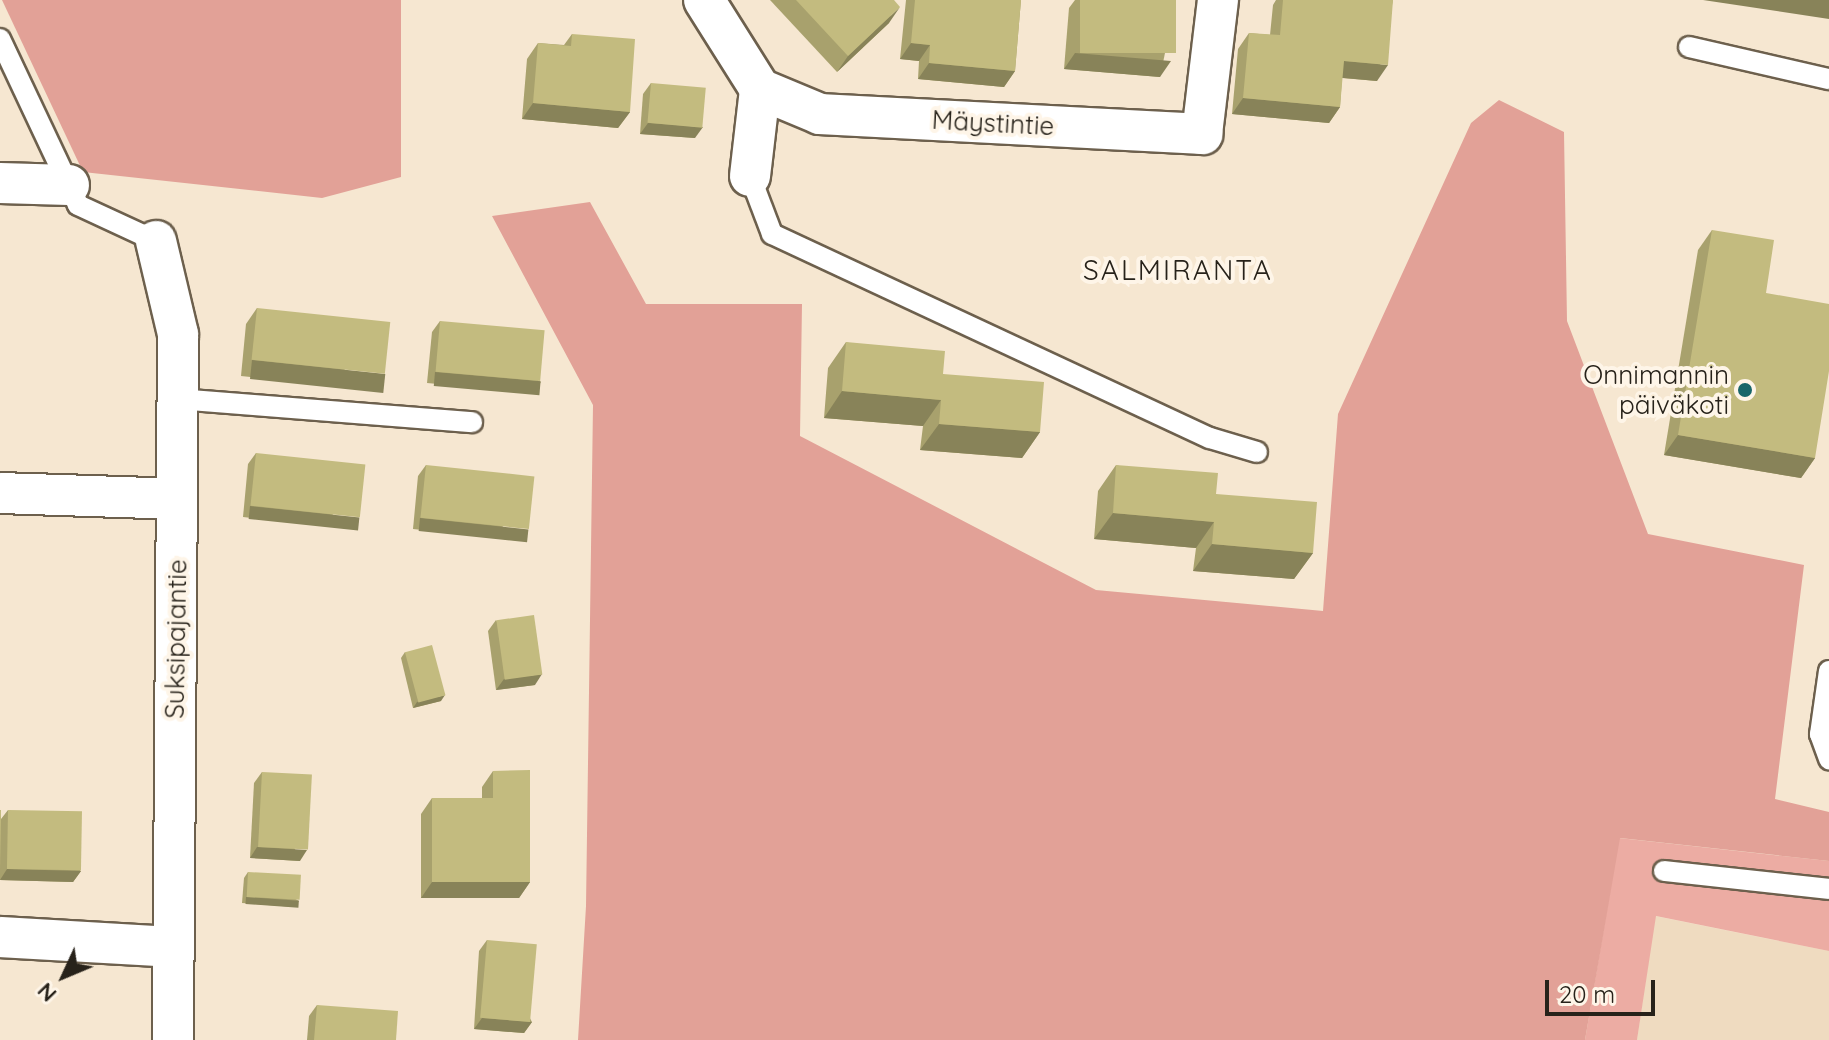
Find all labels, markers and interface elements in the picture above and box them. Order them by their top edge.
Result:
street label: Mäystintie [931,104,1055,142]
district label: SALMIRANTA [1083,253,1273,287]
place label: Onnimannin päiväkoti [1583,359,1729,420]
marker: Onnimannin päiväkoti [1736,381,1754,399]
street label: Suksipajantie [159,559,193,719]
north arrow [24,936,104,1016]
scale bar [1549,964,1659,1014]
text: N [31,977,62,1008]
text: 20 m [1559,979,1615,1009]

